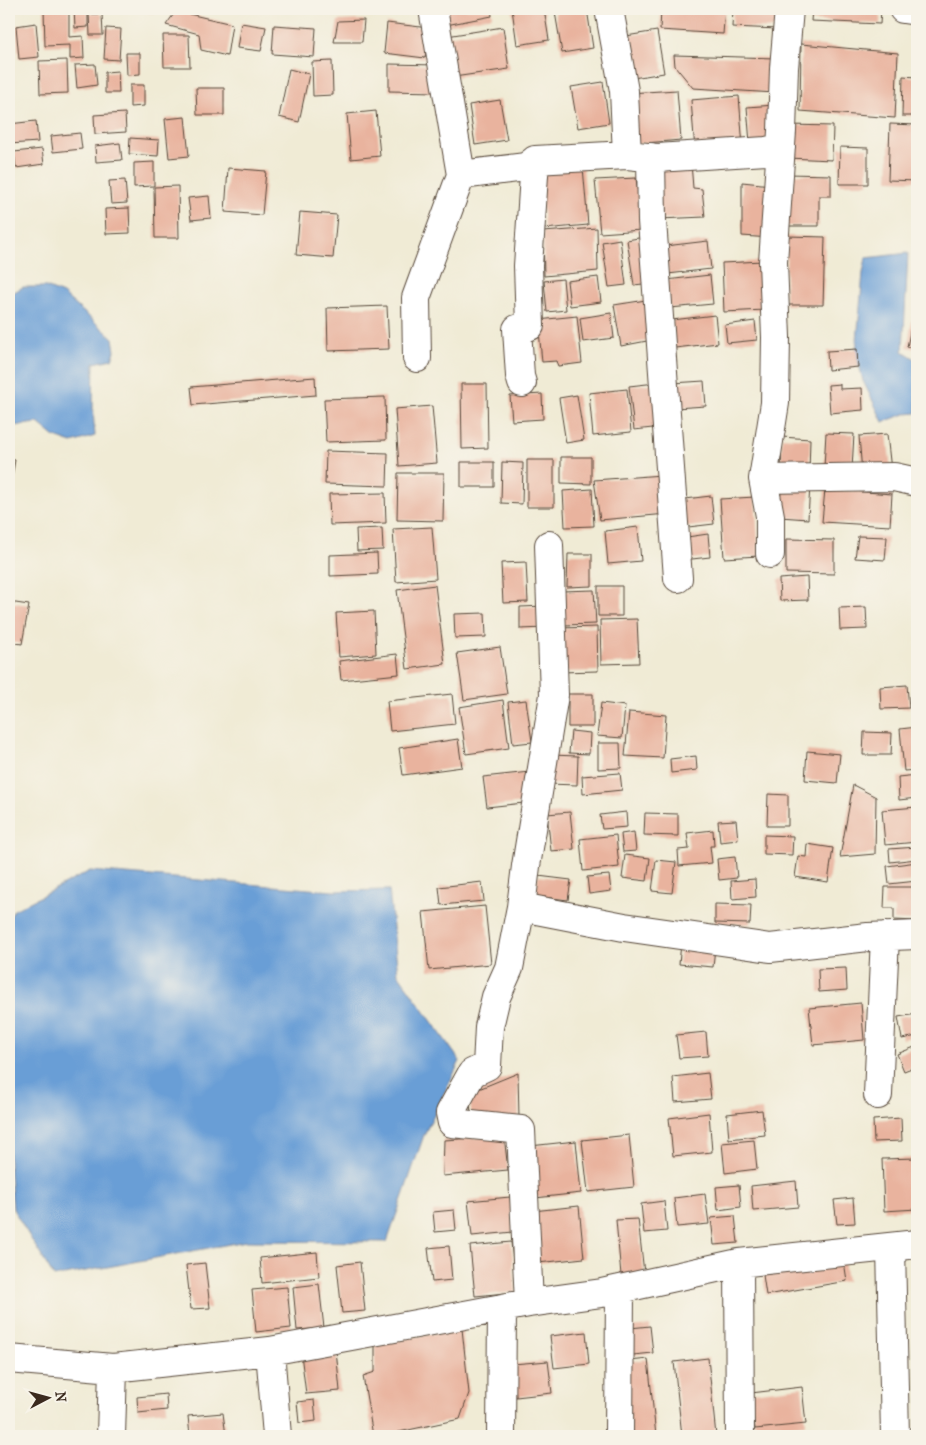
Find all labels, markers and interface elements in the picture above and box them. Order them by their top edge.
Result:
north arrow [22,1372,72,1422]
text: N [51,1391,69,1403]

